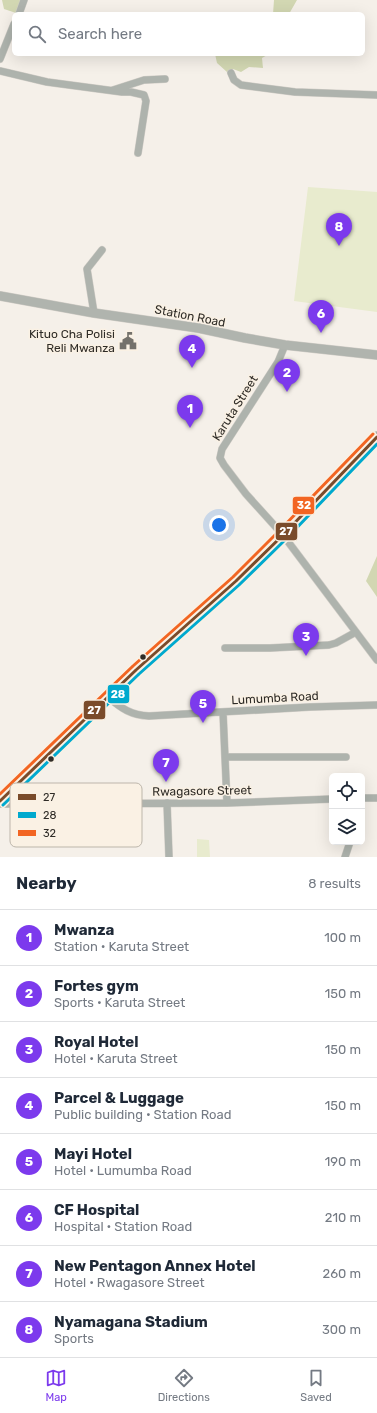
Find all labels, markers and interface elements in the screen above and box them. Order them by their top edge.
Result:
search box [12,12,365,56]
icon: search [26,23,48,45]
text: Search here [58,25,142,43]
pin: 8 [326,213,352,246]
pin: 6 [308,300,334,333]
street label: Station Road [153,302,227,330]
place label: Kituo Cha Polisi Reli Mwanza [29,327,115,355]
public building icon: Kituo Cha Polisi Reli Mwanza [118,331,138,351]
pin: 4 [179,335,205,368]
pin: 2 [274,359,300,392]
street label: Karuta Street [209,372,261,443]
pin: 1 [177,395,203,428]
line badge: 32 [292,496,315,515]
text: 32 [297,499,311,512]
your location [209,515,229,535]
line badge: 27 [275,522,298,541]
text: 27 [279,525,293,538]
pin: 3 [293,623,319,656]
unlabelled marker [138,652,148,662]
line badge: 28 [107,684,130,704]
text: 28 [111,688,125,701]
street label: Lumumba Road [231,689,319,707]
pin: 5 [190,690,216,723]
line badge: 27 [83,700,106,720]
text: 27 [87,704,101,717]
pin: 7 [153,749,179,782]
unlabelled marker [46,754,56,764]
map controls [329,773,365,845]
button: locate [329,773,365,809]
legend [10,783,142,847]
street label: Rwagasore Street [152,783,252,799]
text: 27 [43,791,55,804]
text: 28 [43,809,56,822]
button: layers [329,809,365,845]
text: 32 [43,827,56,840]
text: Nearby [16,873,77,893]
text: 8 results [308,876,361,891]
text: Mwanza [54,921,114,939]
text: 1 [26,930,32,945]
text: 100 m [324,930,361,945]
text: Station · Karuta Street [54,939,189,954]
text: Fortes gym [54,977,139,995]
text: 2 [25,986,33,1001]
text: 150 m [325,986,361,1001]
text: Sports · Karuta Street [54,995,185,1010]
text: Royal Hotel [54,1033,139,1051]
text: 3 [25,1042,33,1057]
text: 150 m [325,1042,361,1057]
text: Hotel · Karuta Street [54,1051,178,1066]
text: Parcel & Luggage [54,1089,184,1107]
text: 4 [25,1098,33,1113]
text: 150 m [325,1098,361,1113]
text: Public building · Station Road [54,1107,231,1122]
text: Mayi Hotel [54,1145,132,1163]
text: 5 [25,1154,33,1169]
text: 190 m [325,1154,361,1169]
text: Hotel · Lumumba Road [54,1163,192,1178]
text: CF Hospital [54,1201,139,1219]
text: 6 [25,1210,33,1225]
text: 210 m [325,1210,361,1225]
text: Hospital · Station Road [54,1219,192,1234]
text: New Pentagon Annex Hotel [54,1257,256,1275]
text: 7 [25,1266,33,1281]
text: 260 m [323,1266,361,1281]
text: Hotel · Rwagasore Street [54,1275,205,1290]
text: Nyamagana Stadium [54,1313,208,1331]
text: 8 [25,1322,33,1337]
text: 300 m [322,1322,361,1337]
text: Sports [54,1331,94,1346]
tab: Map [45,1367,67,1404]
tab: Directions [158,1367,210,1404]
tab: Saved [300,1367,332,1404]

